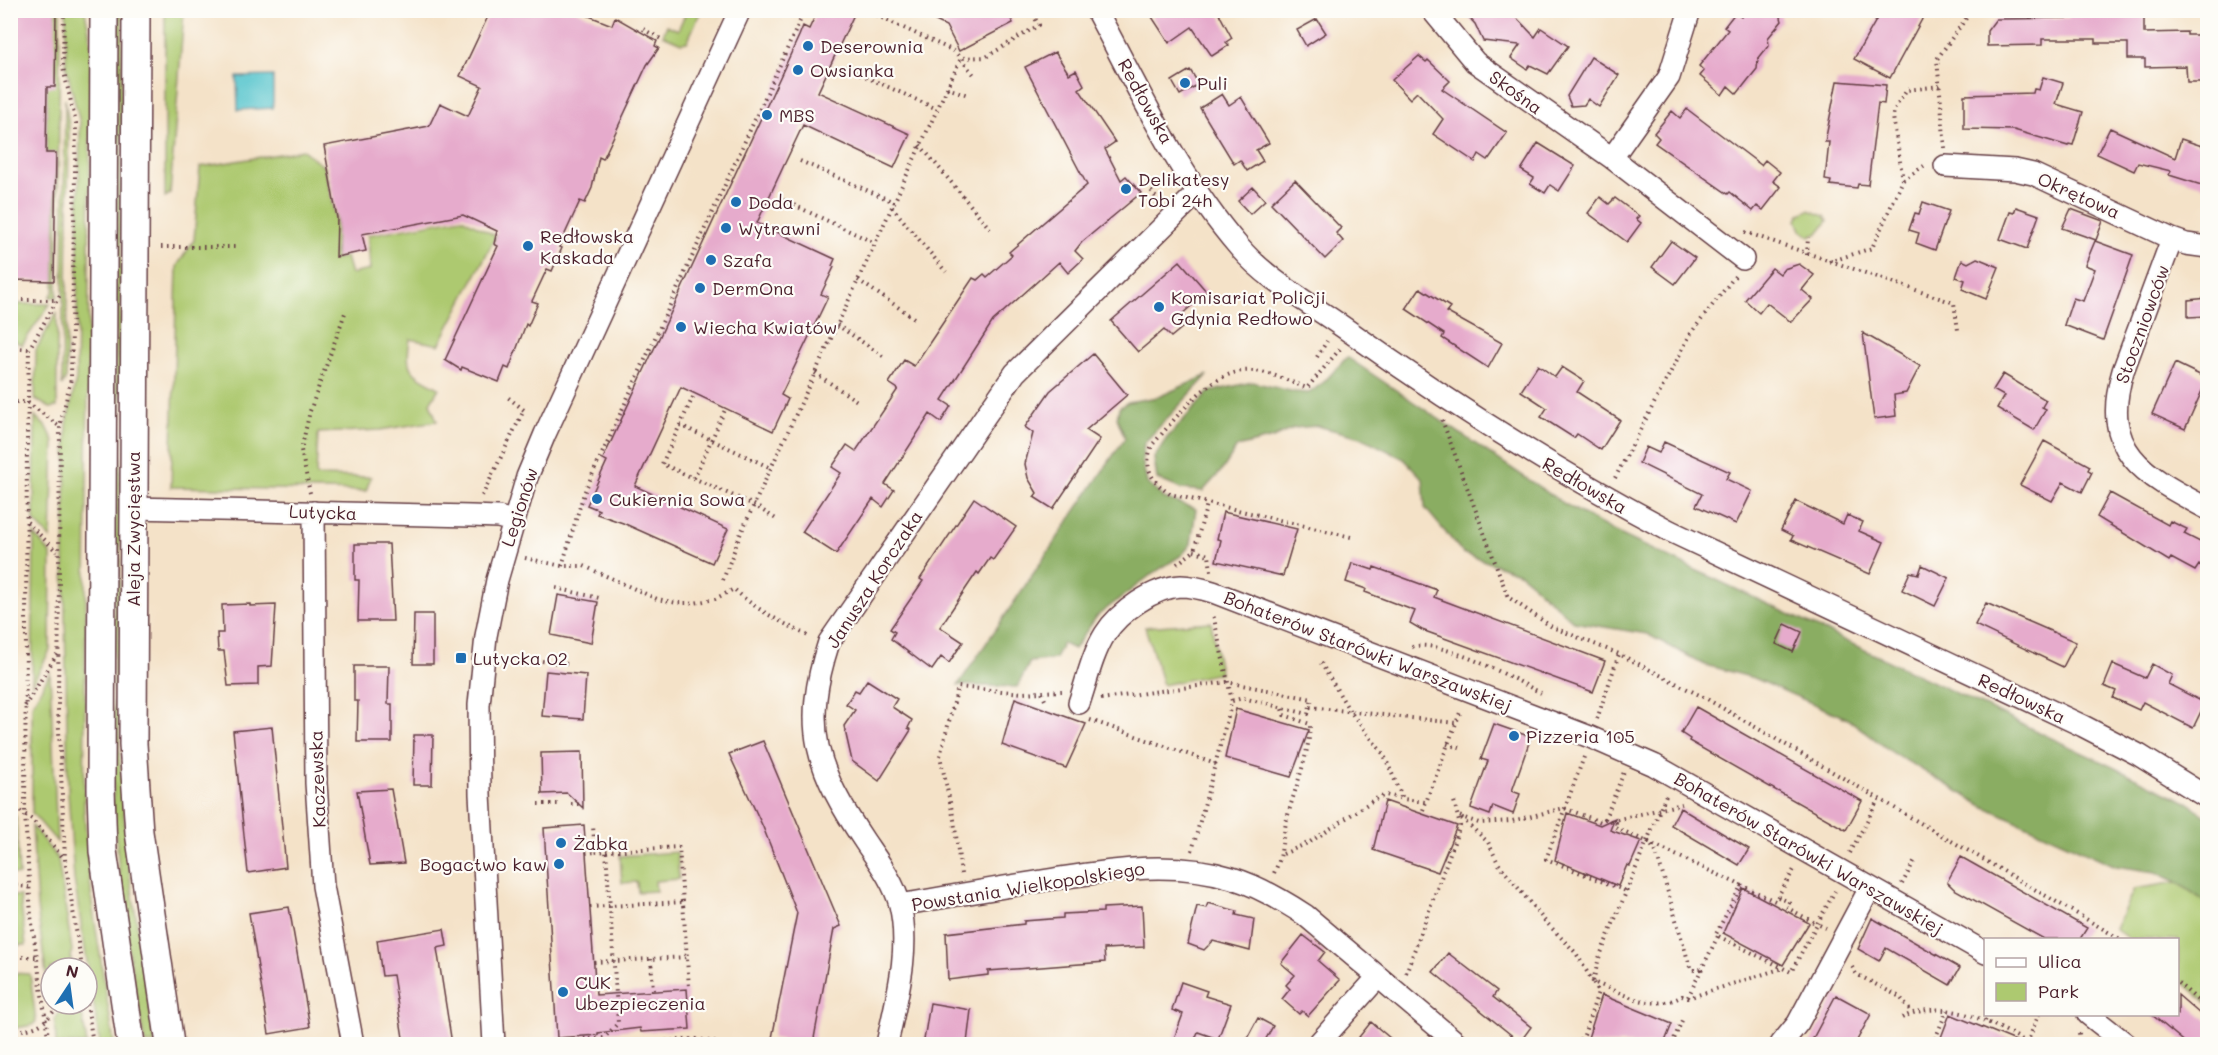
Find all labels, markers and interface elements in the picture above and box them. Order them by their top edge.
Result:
place label: Deserownia [820,34,924,58]
marker: Deserownia [801,39,815,53]
street label: Redłowska [1113,54,1179,148]
place label: Owsianka [810,58,894,82]
marker: Owsianka [791,63,805,77]
street label: Skośna [1485,65,1547,119]
place label: Puli [1197,71,1228,95]
marker: Puli [1178,76,1192,90]
place label: MBS [779,103,815,127]
marker: MBS [760,108,774,122]
street label: Okrętowa [2034,166,2124,224]
place label: Delikatesy Tobi 24h [1138,167,1230,212]
marker: Delikatesy Tobi 24h [1119,182,1133,196]
place label: Doda [748,190,794,214]
marker: Doda [729,195,743,209]
place label: Wytrawni [738,216,821,240]
marker: Wytrawni [719,221,733,235]
place label: Redłowska Kaskada [540,224,634,269]
marker: Redłowska Kaskada [521,239,535,253]
place label: Szafa [723,248,773,272]
marker: Szafa [704,253,718,267]
street label: Stoczniowców [2109,261,2175,387]
place label: DermOna [712,276,794,300]
marker: DermOna [693,281,707,295]
place label: Komisariat Policji Gdynia Redłowo [1171,285,1326,330]
marker: Komisariat Policji Gdynia Redłowo [1152,300,1166,314]
place label: Wiecha Kwiatów [693,315,837,339]
marker: Wiecha Kwiatów [674,320,688,334]
street label: Aleja Zwycięstwa [121,451,145,607]
street label: Redłowska [1538,451,1632,519]
street label: Legionów [495,464,543,550]
place label: Cukiernia Sowa [609,487,745,511]
marker: Cukiernia Sowa [590,492,604,506]
street label: Lutycka [289,499,357,525]
street label: Janusza Korczaka [820,505,928,653]
street label: Bohaterów Starówki Warszawskiej [1221,585,1515,717]
place label: Lutycka 02 [473,646,568,670]
marker: Lutycka 02 [454,651,468,665]
street label: Redłowska [1974,667,2070,729]
place label: Pizzeria 105 [1526,724,1635,748]
marker: Pizzeria 105 [1507,729,1521,743]
street label: Kaczewska [303,730,331,828]
street label: Bohaterów Starówki Warszawskiej [1670,766,1948,940]
place label: Żabka [573,831,629,855]
marker: Żabka [554,836,568,850]
place label: Bogactwo kaw [420,852,547,876]
street label: Powstania Wielkopolskiego [910,856,1147,916]
marker: Bogactwo kaw [552,857,566,871]
legend [1984,938,2179,1016]
text: Ulica [2038,949,2082,973]
north arrow [39,956,99,1016]
text: N [64,959,81,982]
place label: CUK Ubezpieczenia [575,970,706,1015]
text: Park [2038,979,2079,1003]
marker: CUK Ubezpieczenia [556,985,570,999]

